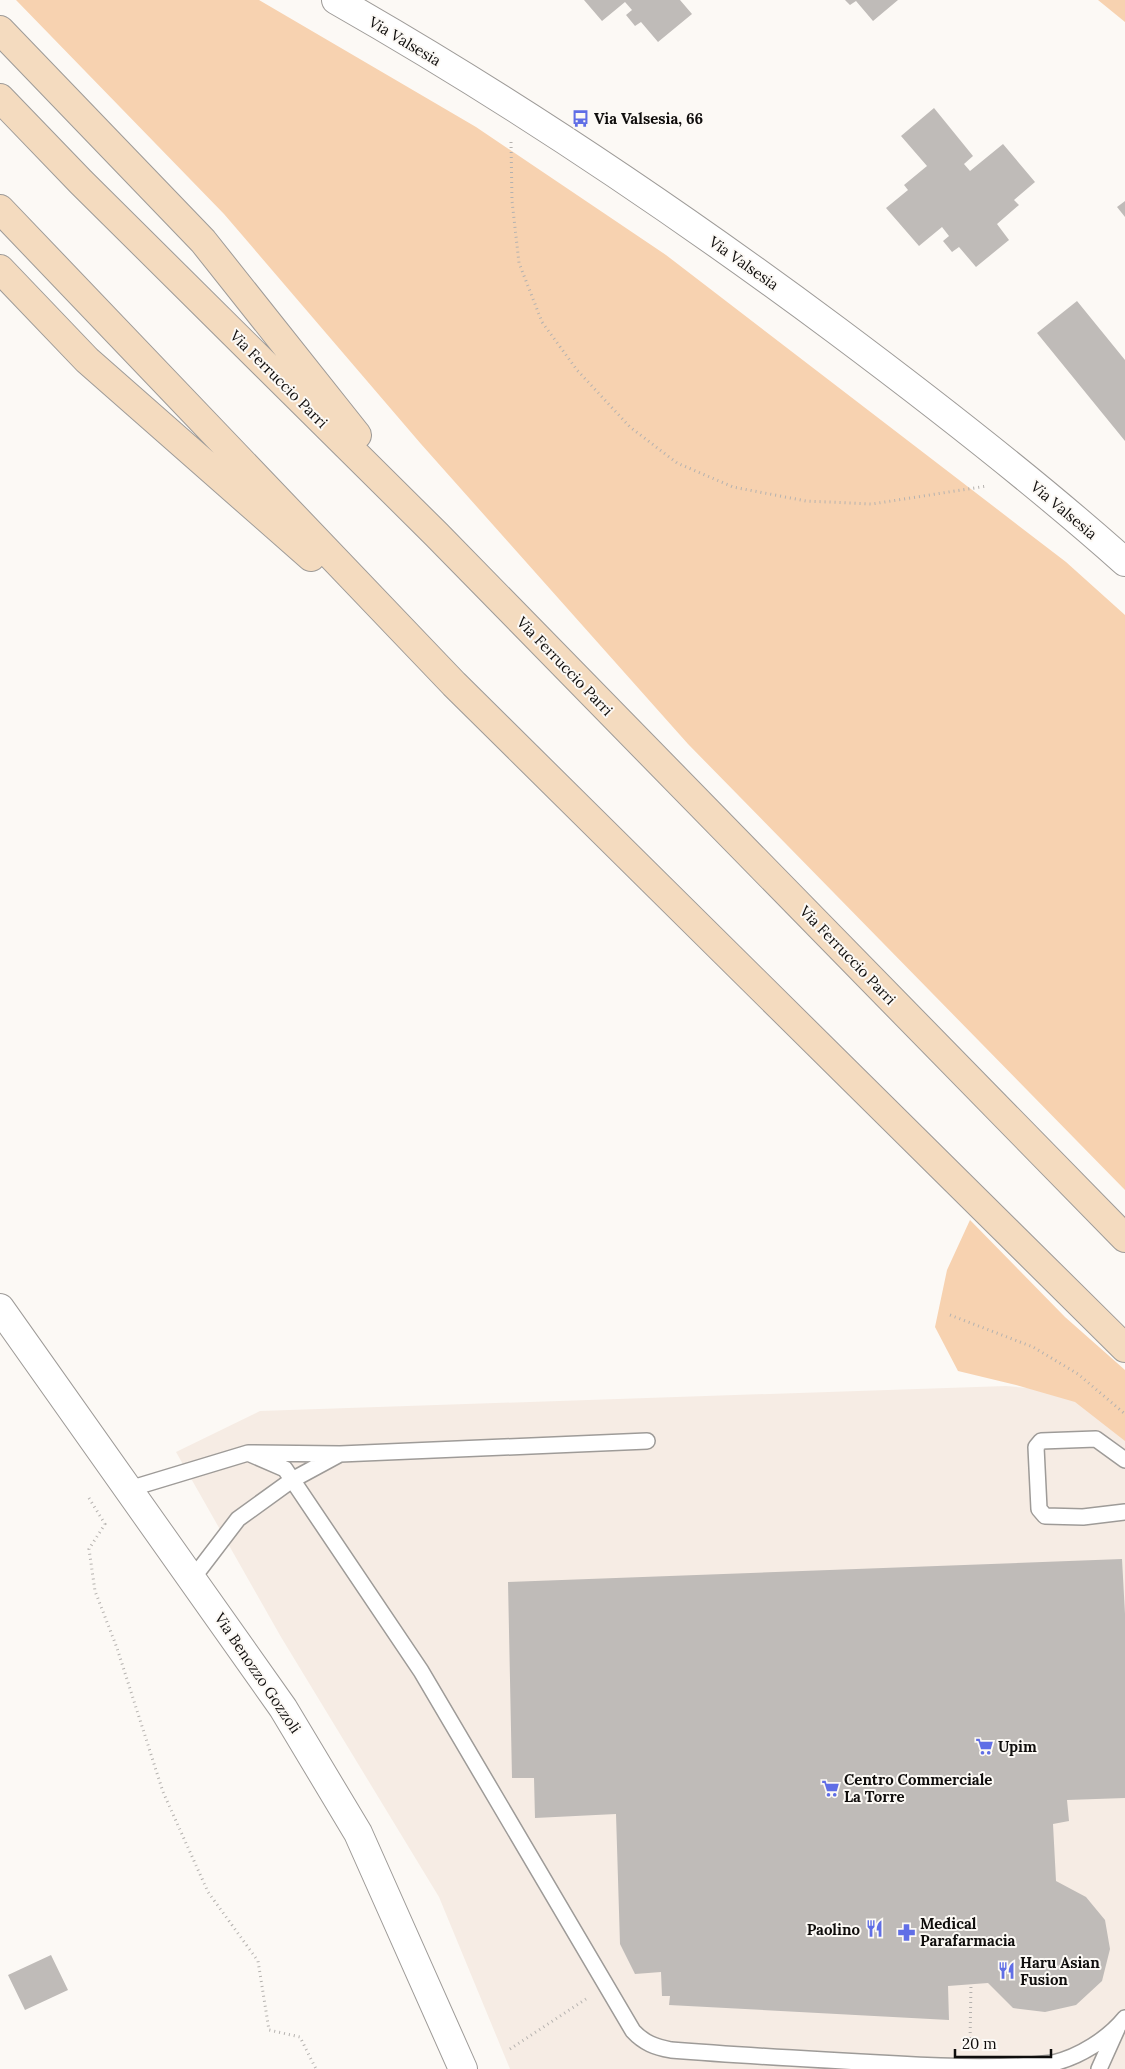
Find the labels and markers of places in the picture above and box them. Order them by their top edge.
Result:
bus stop icon: Via Valsesia, 66 [570,108,590,128]
place label: Via Valsesia, 66 [594,109,703,128]
supermarket icon: Upim [974,1736,994,1756]
place label: Upim [998,1737,1037,1756]
place label: Centro Commerciale La Torre [844,1770,992,1806]
supermarket icon: Centro Commerciale La Torre [820,1778,840,1798]
place label: Medical Parafarmacia [920,1914,1016,1950]
restaurant icon: Paolino [864,1919,884,1939]
place label: Paolino [807,1920,861,1939]
pharmacy icon: Medical Parafarmacia [896,1922,916,1942]
place label: Haru Asian Fusion [1020,1953,1100,1989]
restaurant icon: Haru Asian Fusion [996,1961,1016,1981]

